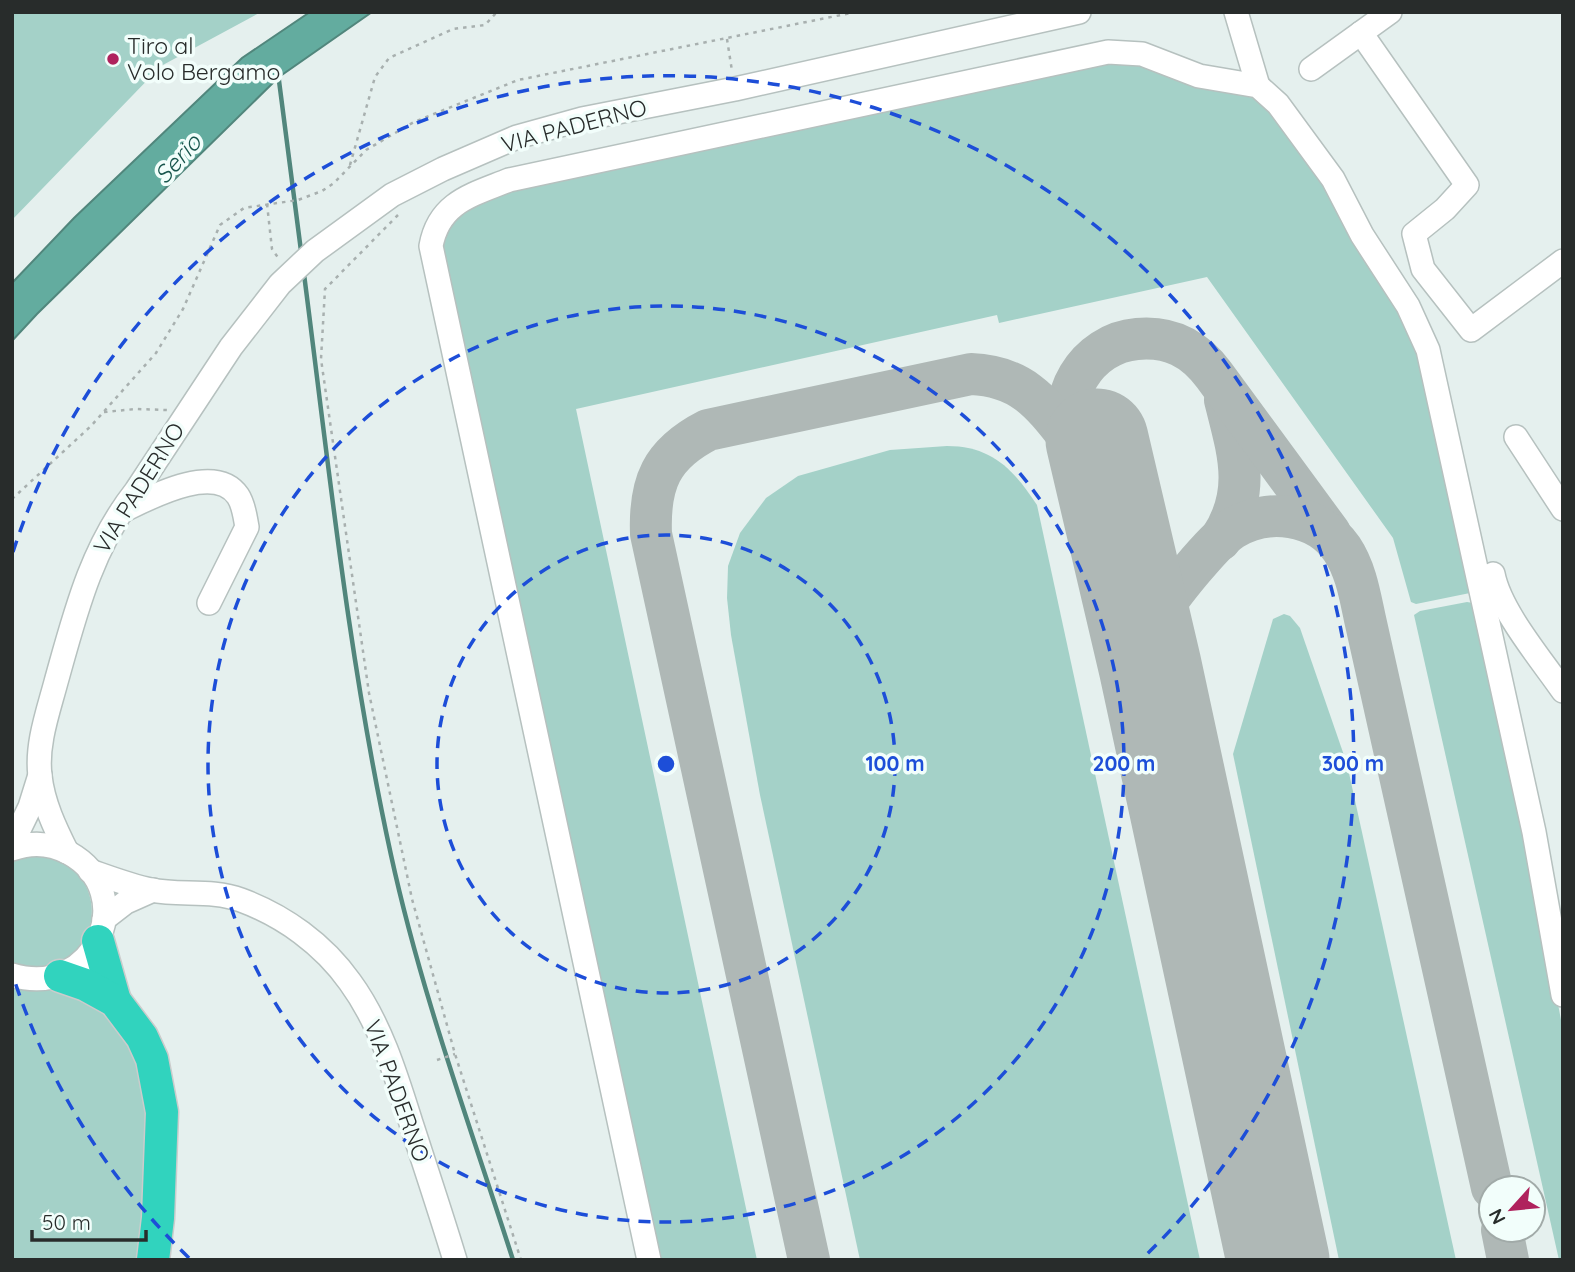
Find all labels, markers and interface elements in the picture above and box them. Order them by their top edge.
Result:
place label: Tiro al Volo Bergamo [127,31,280,86]
marker: Tiro al Volo Bergamo [105,51,121,67]
street label: VIA PADERNO [498,92,650,159]
water label: Serio [147,126,208,189]
street label: VIA PADERNO [87,417,190,559]
text: 100 m [865,750,925,776]
text: 200 m [1093,750,1155,776]
text: 300 m [1322,750,1384,776]
centre of rings [654,752,678,776]
street label: VIA PADERNO [358,1016,437,1166]
north arrow [1477,1174,1547,1244]
scale bar [32,1198,145,1242]
text: N [1483,1205,1511,1228]
text: 50 m [42,1209,91,1235]

